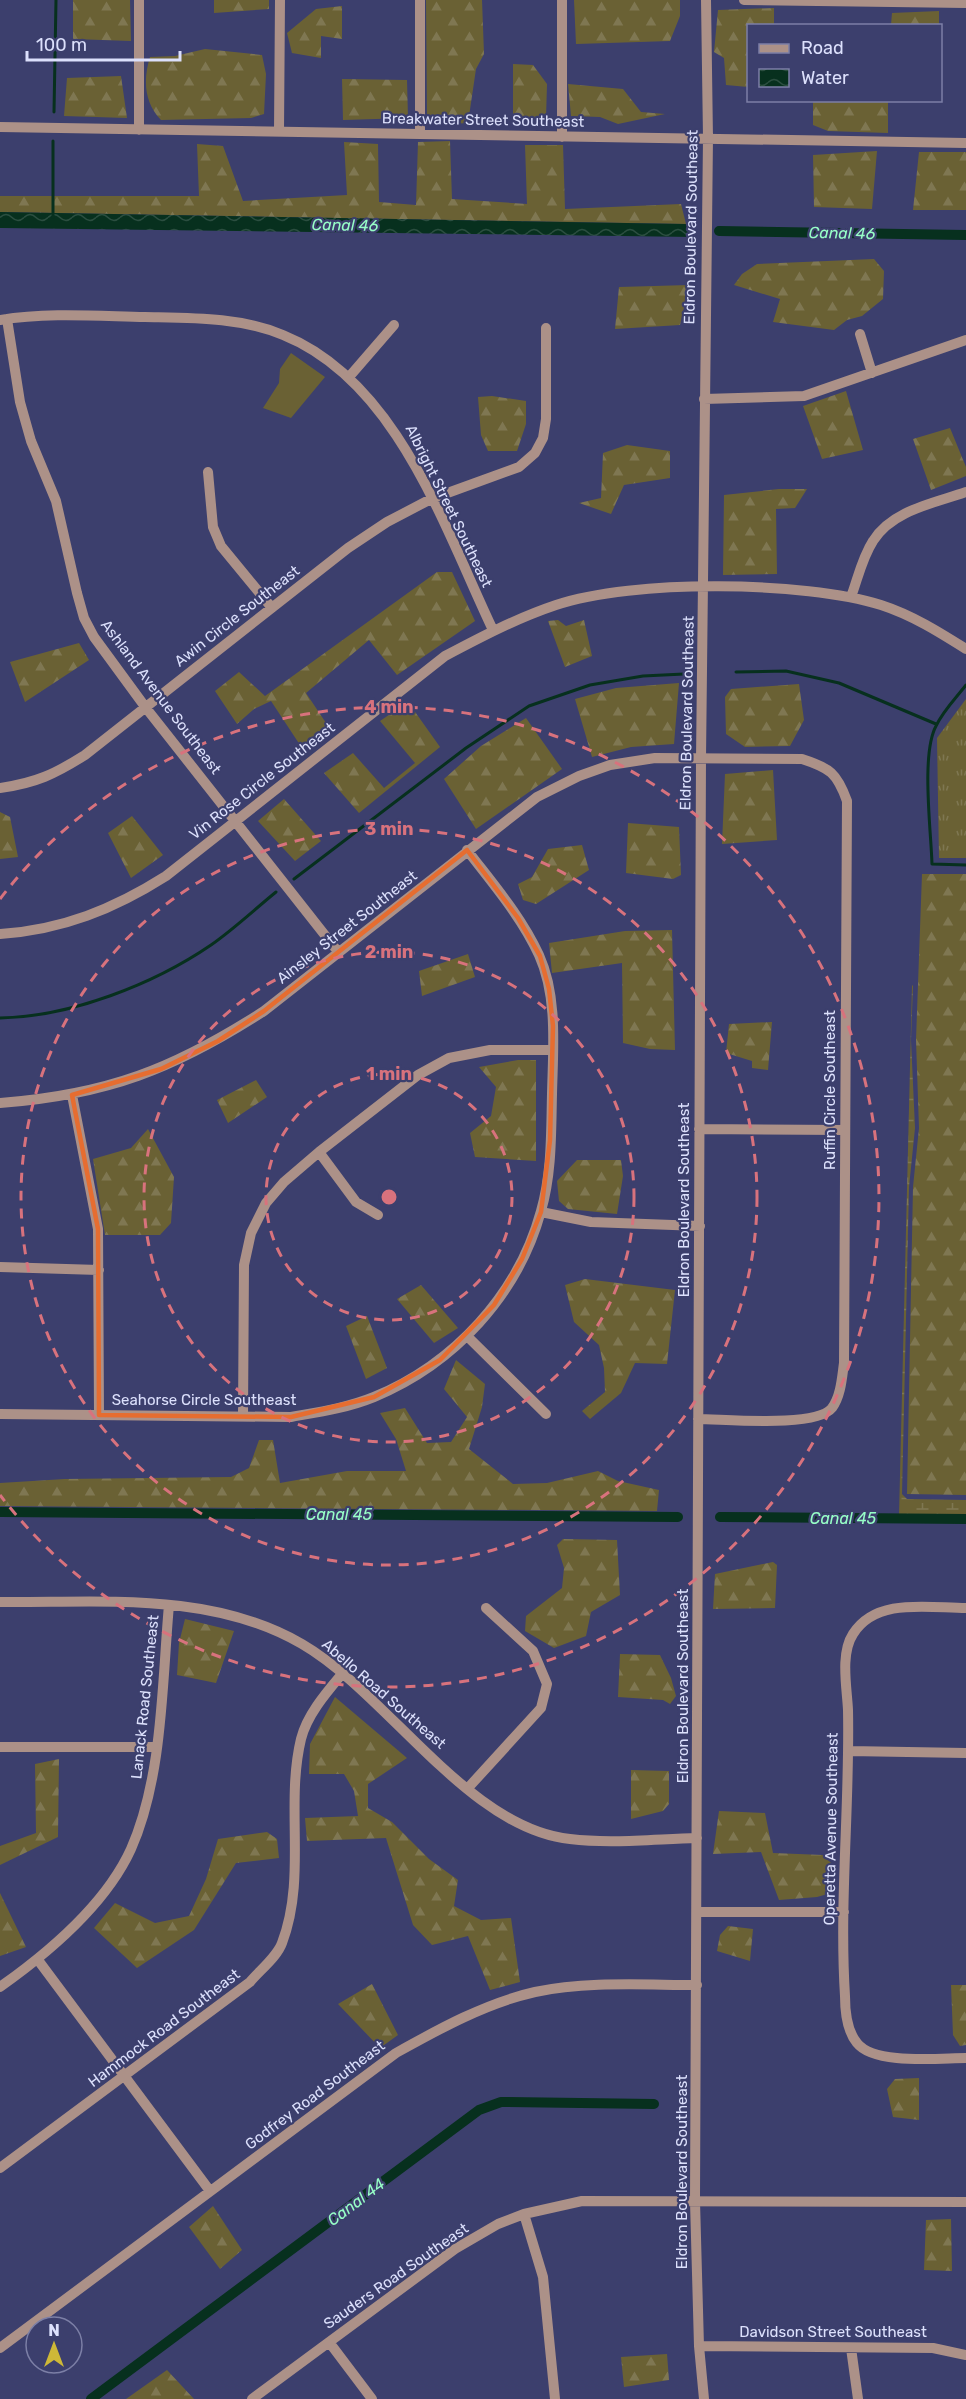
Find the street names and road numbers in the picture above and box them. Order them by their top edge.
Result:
street label: Breakwater Street Southeast [382,109,585,131]
street label: Eldron Boulevard Southeast [680,129,702,324]
street label: Albright Street Southeast [402,422,496,590]
street label: Awin Circle Southeast [171,562,303,670]
street label: Eldron Boulevard Southeast [676,615,698,810]
street label: Ashland Avenue Southeast [97,616,225,778]
street label: Vin Rose Circle Southeast [186,719,338,843]
street label: Ainsley Street Southeast [273,867,421,987]
street label: Ruffin Circle Southeast [821,1010,839,1170]
street label: Eldron Boulevard Southeast [675,1103,693,1297]
street label: Seahorse Circle Southeast [112,1391,296,1409]
street label: Eldron Boulevard Southeast [674,1589,692,1783]
street label: Lanack Road Southeast [127,1614,163,1780]
street label: Abello Road Southeast [318,1635,450,1753]
street label: Operetta Avenue Southeast [820,1732,842,1926]
street label: Hammock Road Southeast [85,1965,243,2091]
street label: Godfrey Road Southeast [242,2037,388,2153]
street label: Eldron Boulevard Southeast [673,2075,691,2269]
street label: Sauders Road Southeast [320,2219,472,2333]
street label: Davidson Street Southeast [739,2323,927,2341]

